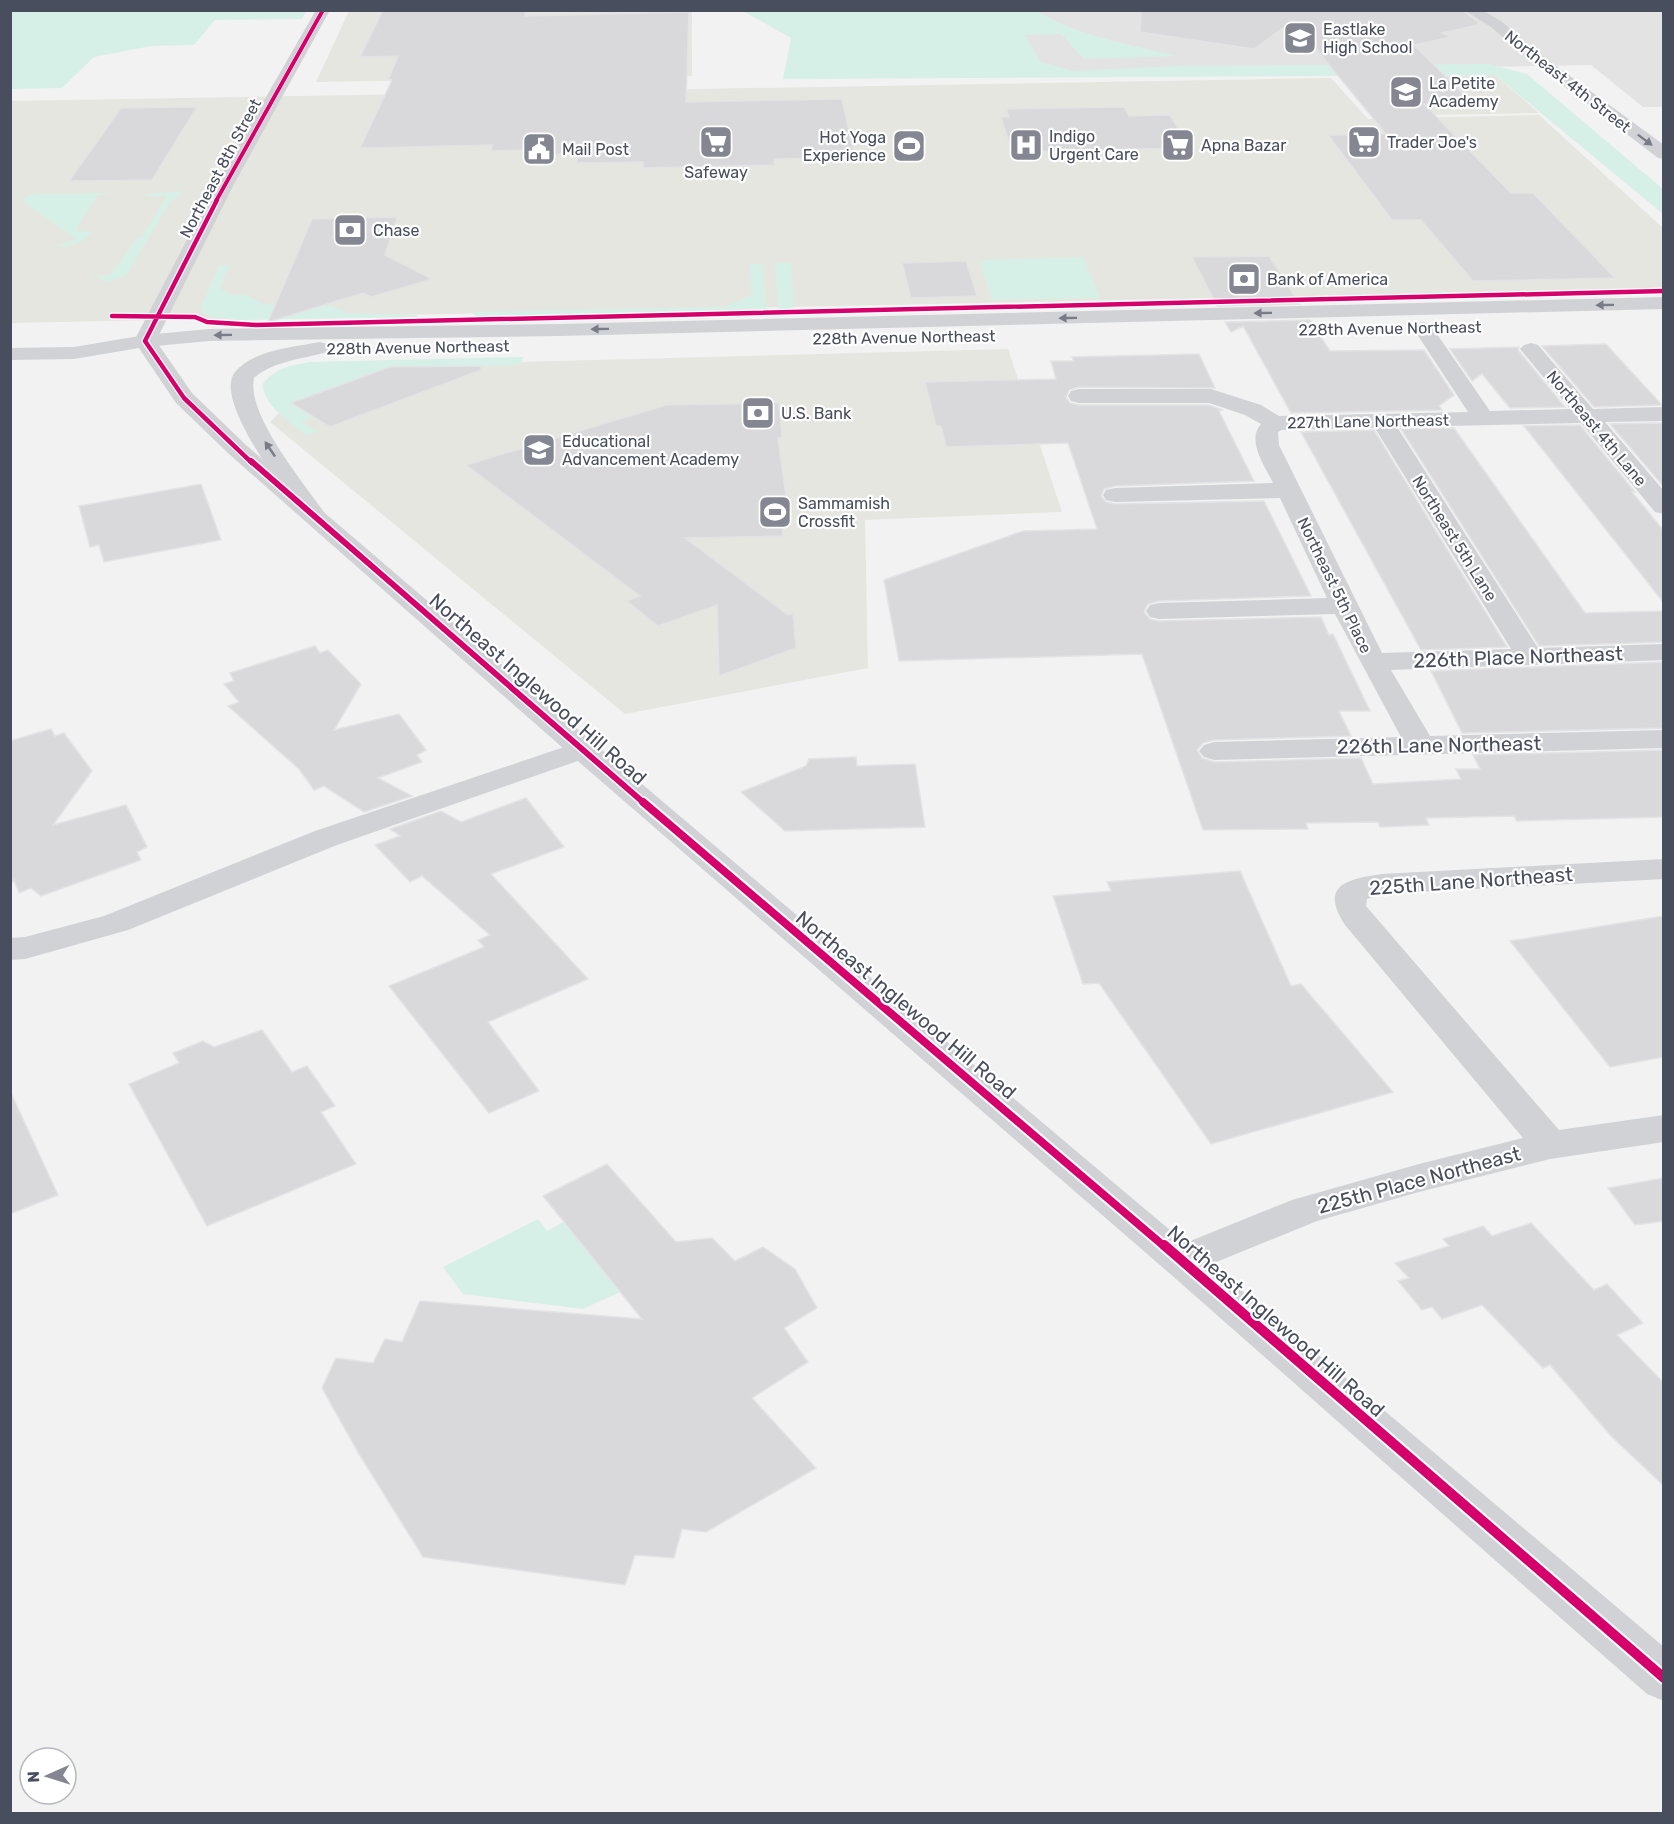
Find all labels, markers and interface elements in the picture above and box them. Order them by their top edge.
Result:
school or university icon: Eastlake High School [1282,20,1318,56]
place label: Eastlake High School [1323,20,1412,57]
street label: Northeast 4th Street [1501,26,1634,136]
school or university icon: La Petite Academy [1388,74,1424,110]
place label: La Petite Academy [1429,74,1499,111]
street label: Northeast 8th Street [176,95,265,241]
supermarket icon: Safeway [698,124,734,160]
supermarket icon: Trader Joe's [1346,124,1382,160]
hospital icon: Indigo Urgent Care [1008,127,1044,163]
place label: Indigo Urgent Care [1049,127,1139,164]
supermarket icon: Apna Bazar [1160,127,1196,163]
place label: Hot Yoga Experience [803,128,886,165]
sports icon: Hot Yoga Experience [891,128,927,164]
public building icon: Mail Post [521,131,557,167]
place label: Trader Joe's [1387,133,1477,152]
one-way arrow [1636,134,1652,146]
place label: Apna Bazar [1201,136,1286,155]
place label: Mail Post [562,140,629,159]
place label: Safeway [684,163,748,182]
bank icon: Chase [332,212,368,248]
place label: Chase [373,221,419,240]
bank icon: Bank of America [1226,261,1262,297]
place label: Bank of America [1267,270,1388,289]
one-way arrow [1596,300,1615,309]
one-way arrow [1254,308,1273,318]
one-way arrow [1059,313,1078,322]
street label: 228th Avenue Northeast [1298,317,1482,340]
one-way arrow [591,324,610,334]
street label: 228th Avenue Northeast [812,326,996,349]
one-way arrow [214,330,233,340]
street label: 228th Avenue Northeast [326,336,510,359]
street label: Northeast 4th Lane [1543,367,1650,490]
bank icon: U.S. Bank [740,395,776,431]
place label: U.S. Bank [781,404,852,423]
street label: 227th Lane Northeast [1287,411,1449,432]
school or university icon: Educational Advancement Academy [521,432,557,468]
place label: Educational Advancement Academy [562,432,739,469]
one-way arrow [264,442,276,458]
street label: Northeast 5th Lane [1408,472,1501,605]
sports icon: Sammamish Crossfit [757,494,793,530]
place label: Sammamish Crossfit [798,494,890,531]
street label: Northeast 5th Place [1293,514,1376,656]
street label: Northeast Inglewood Hill Road [424,588,652,790]
street label: 226th Place Northeast [1413,641,1623,673]
street label: 226th Lane Northeast [1337,731,1541,759]
street label: 225th Lane Northeast [1368,862,1574,900]
street label: Northeast Inglewood Hill Road [791,906,1021,1104]
street label: 225th Place Northeast [1315,1141,1523,1219]
street label: Northeast Inglewood Hill Road [1162,1220,1390,1422]
north arrow [18,1746,78,1806]
text: N [24,1771,43,1783]

